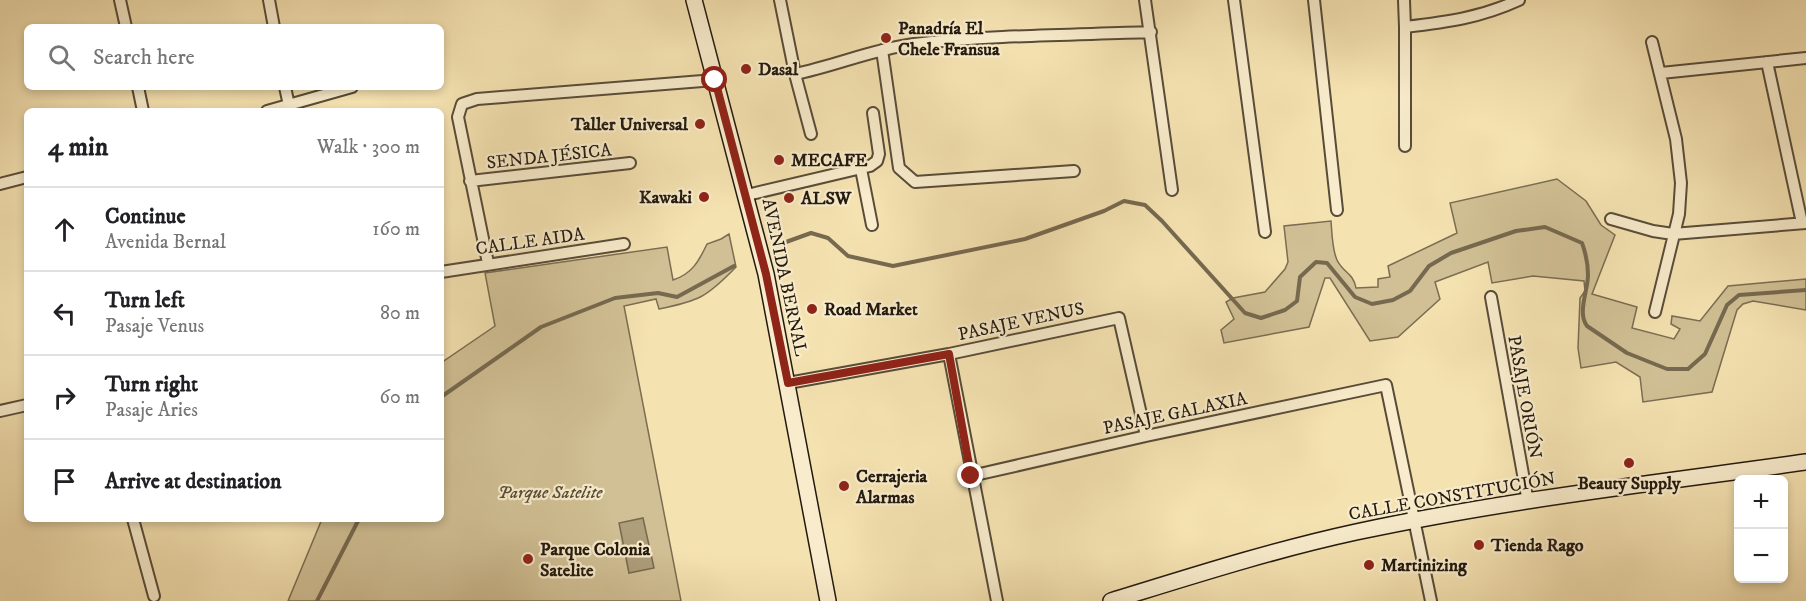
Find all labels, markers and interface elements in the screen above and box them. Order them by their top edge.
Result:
place label: Panadría El Chele Fransua [898,18,1000,61]
search box [24,24,444,90]
marker: Panadría El Chele Fransua [879,31,893,45]
icon: search [45,41,78,74]
text: Search here [93,44,195,71]
place label: Dasal [758,59,799,81]
marker: Dasal [739,62,753,76]
route start [701,66,727,92]
place label: Taller Universal [570,114,689,136]
marker: Taller Universal [693,117,707,131]
text: 4 min [48,131,108,164]
text: Walk · 300 m [317,135,420,160]
street label: SENDA JÉSICA [485,139,613,174]
place label: MECAFE [791,150,868,172]
marker: MECAFE [772,153,786,167]
place label: Kawaki [639,187,692,209]
place label: ALSW [800,188,852,210]
marker: Kawaki [697,190,711,204]
marker: ALSW [782,191,796,205]
street label: AVENIDA BERNAL [757,196,811,358]
text: Continue [105,203,186,230]
icon: ahead [48,213,81,246]
text: 160 m [372,217,420,242]
street label: CALLE AIDA [474,223,586,261]
text: Avenida Bernal [105,230,226,255]
text: Turn left [105,287,185,314]
icon: left [48,297,81,330]
street label: PASAJE VENUS [956,298,1086,346]
place label: Road Market [824,299,918,321]
text: 80 m [380,301,420,326]
marker: Road Market [805,302,819,316]
text: Pasaje Venus [105,314,204,339]
street label: PASAJE ORIÓN [1502,334,1546,461]
text: Turn right [105,371,198,398]
icon: right [48,381,81,414]
text: 60 m [380,385,420,410]
street label: PASAJE GALAXIA [1101,388,1250,440]
text: Pasaje Aries [105,398,198,423]
marker: Beauty Supply [1622,456,1636,470]
route end [957,462,983,488]
icon: arrive [48,465,81,498]
place label: Cerrajeria Alarmas [855,466,928,509]
text: Arrive at destination [105,468,282,495]
street label: CALLE CONSTITUCIÓN [1347,468,1558,526]
place label: Beauty Supply [1577,473,1681,495]
map controls [1734,475,1788,583]
button: + [1734,475,1788,529]
marker: Cerrajeria Alarmas [837,479,851,493]
park label: Parque Satelite [498,482,603,504]
button: − [1734,529,1788,583]
place label: Tienda Rago [1490,535,1584,557]
marker: Tienda Rago [1472,538,1486,552]
place label: Parque Colonia Satelite [540,539,650,582]
marker: Parque Colonia Satelite [521,552,535,566]
place label: Martinizing [1381,555,1468,577]
marker: Martinizing [1362,558,1376,572]

